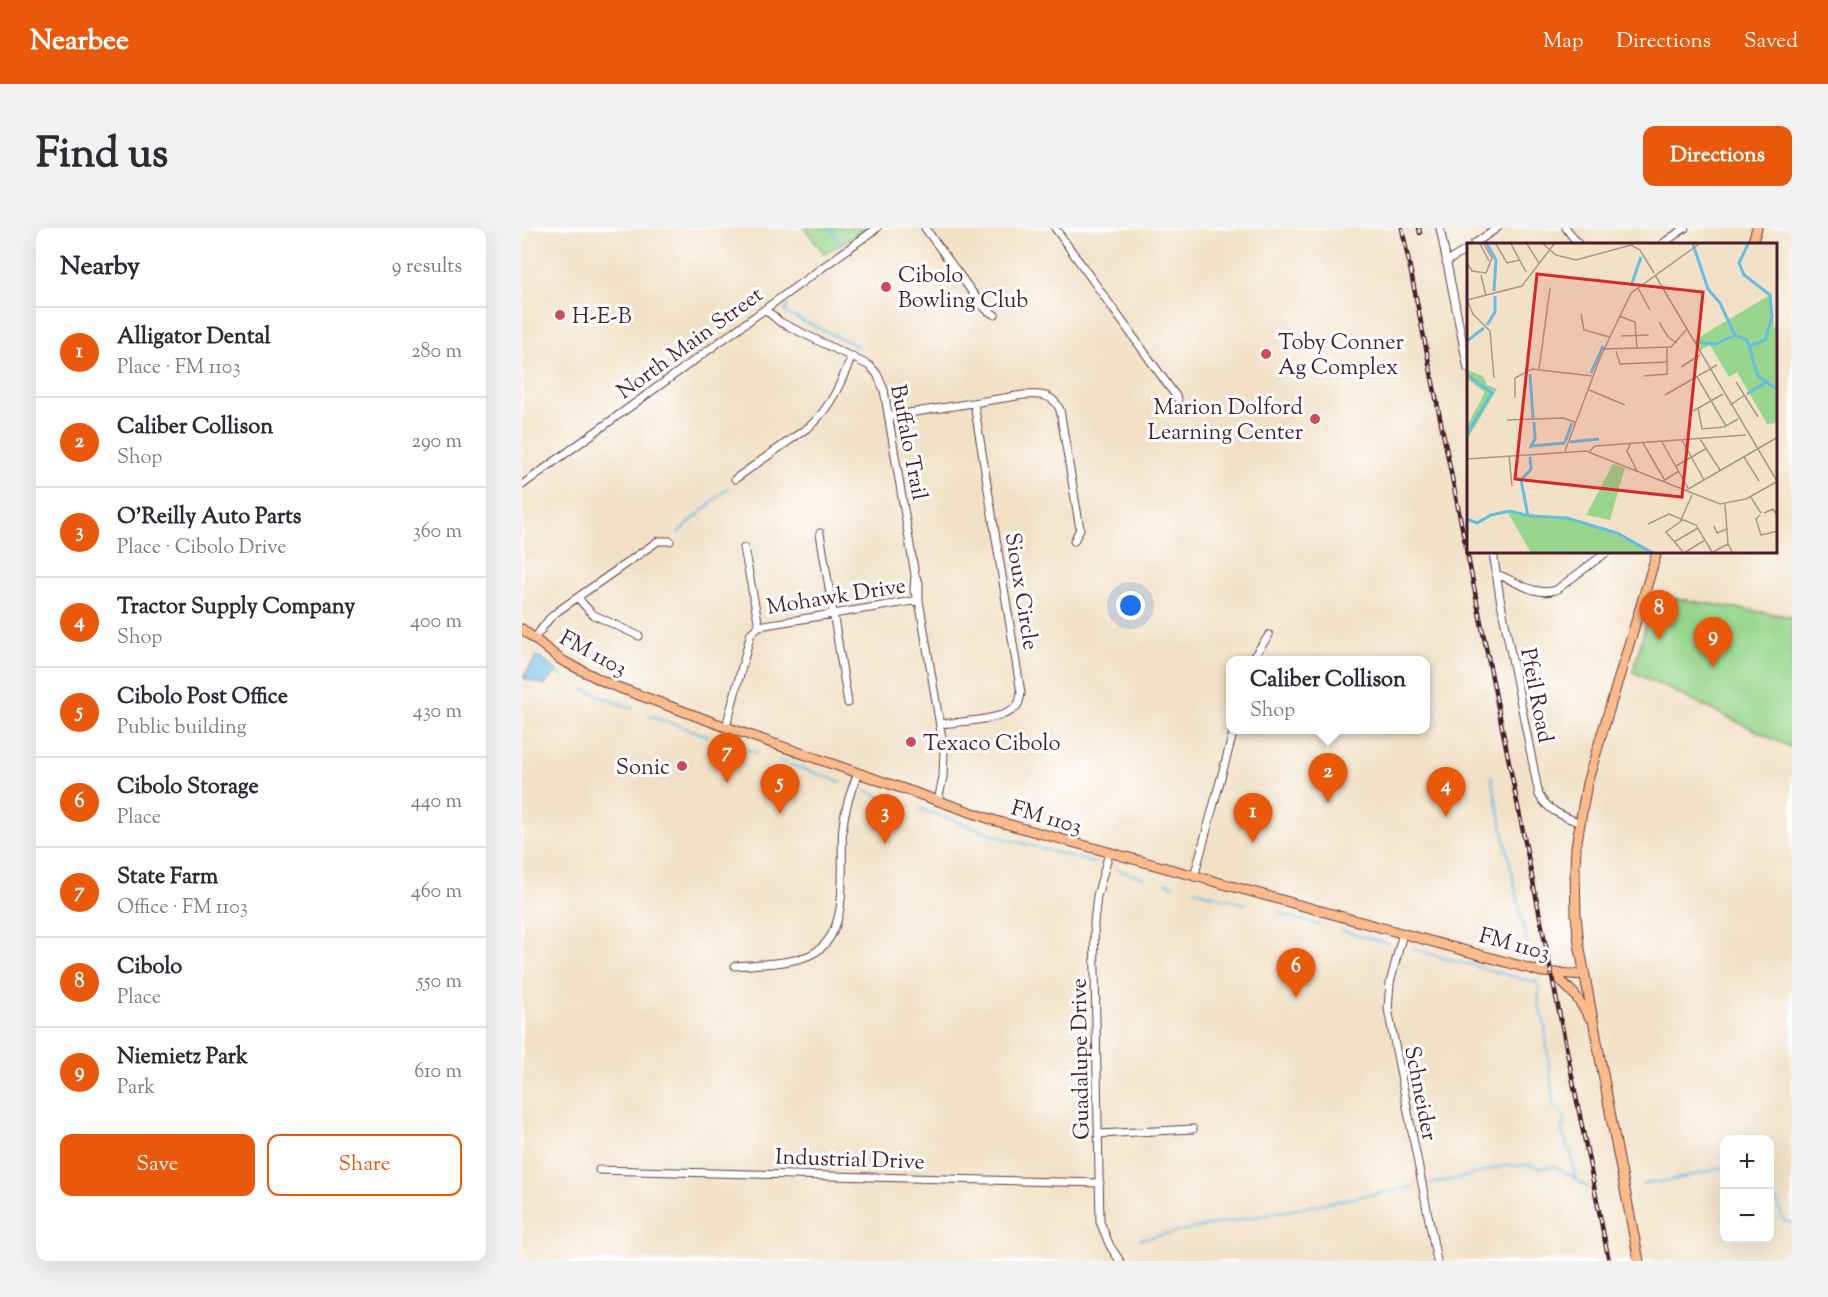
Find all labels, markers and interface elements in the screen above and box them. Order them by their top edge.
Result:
text: Nearbee [30,22,129,62]
text: Map [1543,27,1583,57]
text: Directions [1616,27,1711,57]
text: Saved [1744,27,1798,57]
text: Find us [36,126,168,186]
button: Directions [1643,126,1792,186]
inset map [1467,243,1777,554]
text: Nearby [60,249,140,286]
text: 9 results [392,253,462,282]
place label: Cibolo Bowling Club [898,261,1028,318]
street label: North Main Street [611,280,771,408]
marker: Cibolo Bowling Club [879,280,893,294]
place label: H-E-B [572,302,632,334]
marker: H-E-B [553,308,567,322]
text: Alligator Dental [117,322,271,354]
place label: Toby Conner Ag Complex [1278,328,1404,385]
text: 1 [76,338,83,367]
text: 280 m [411,338,462,367]
marker: Toby Conner Ag Complex [1259,347,1273,361]
text: Place · FM 1103 [117,354,241,383]
street label: Buffalo Trail [880,382,934,503]
place label: Marion Dolford Learning Center [1148,393,1303,450]
text: Caliber Collison [117,412,273,444]
marker: Marion Dolford Learning Center [1308,412,1322,426]
text: 2 [75,428,84,457]
text: 290 m [412,428,462,457]
text: Shop [117,444,162,473]
text: O'Reilly Auto Parts [117,502,301,534]
text: 3 [75,518,84,547]
text: 360 m [413,518,462,547]
street label: Sioux Circle [995,530,1045,653]
text: Place · Cibolo Drive [117,534,287,563]
street label: Mohawk Drive [765,571,908,625]
pin: 8 [1640,590,1678,640]
your location [1116,591,1145,620]
text: Tractor Supply Company [117,592,355,624]
text: 4 [74,608,85,637]
text: 400 m [410,608,462,637]
pin: 9 [1694,618,1732,667]
text: Shop [117,624,162,653]
street label: FM 1103 [553,624,632,686]
street label: Pfeil Road [1510,645,1560,746]
popup [1226,656,1430,734]
text: Caliber Collison [1250,665,1406,697]
text: Cibolo Post Office [117,682,288,714]
text: Shop [1250,697,1295,726]
text: 5 [76,698,83,727]
text: 430 m [413,698,462,727]
text: Public building [117,714,247,743]
place label: Texaco Cibolo [923,729,1060,761]
pin: 7 [708,734,746,783]
marker: Texaco Cibolo [904,735,918,749]
place label: Sonic [616,753,670,785]
pin: 2 [1308,754,1348,803]
marker: Sonic [675,759,689,773]
pin: 5 [760,764,800,814]
pin: 4 [1426,768,1466,817]
text: Cibolo Storage [117,772,259,804]
text: 6 [75,788,84,817]
text: 440 m [411,788,462,817]
pin: 3 [866,794,904,844]
street label: FM 1103 [1007,794,1085,844]
pin: 1 [1234,794,1272,843]
text: Place [117,804,161,833]
text: State Farm [117,862,218,894]
text: 7 [74,878,85,907]
text: 460 m [411,878,462,907]
text: Office · FM 1103 [117,894,248,923]
street label: FM 1103 [1475,921,1553,971]
pin: 6 [1276,948,1316,998]
text: Cibolo [117,952,182,984]
text: 8 [75,968,85,997]
text: 550 m [417,968,462,997]
street label: Guadalupe Drive [1065,978,1099,1140]
text: Place [117,984,161,1013]
text: Niemietz Park [117,1042,248,1074]
street label: Schneider [1394,1044,1444,1144]
text: 9 [75,1058,84,1087]
text: 610 m [414,1058,462,1087]
text: Park [117,1074,155,1103]
button: Save [60,1134,255,1196]
button: Share [267,1134,462,1196]
map controls [1720,1135,1774,1243]
button: + [1720,1135,1774,1189]
street label: Industrial Drive [775,1142,925,1180]
button: − [1720,1189,1774,1243]

